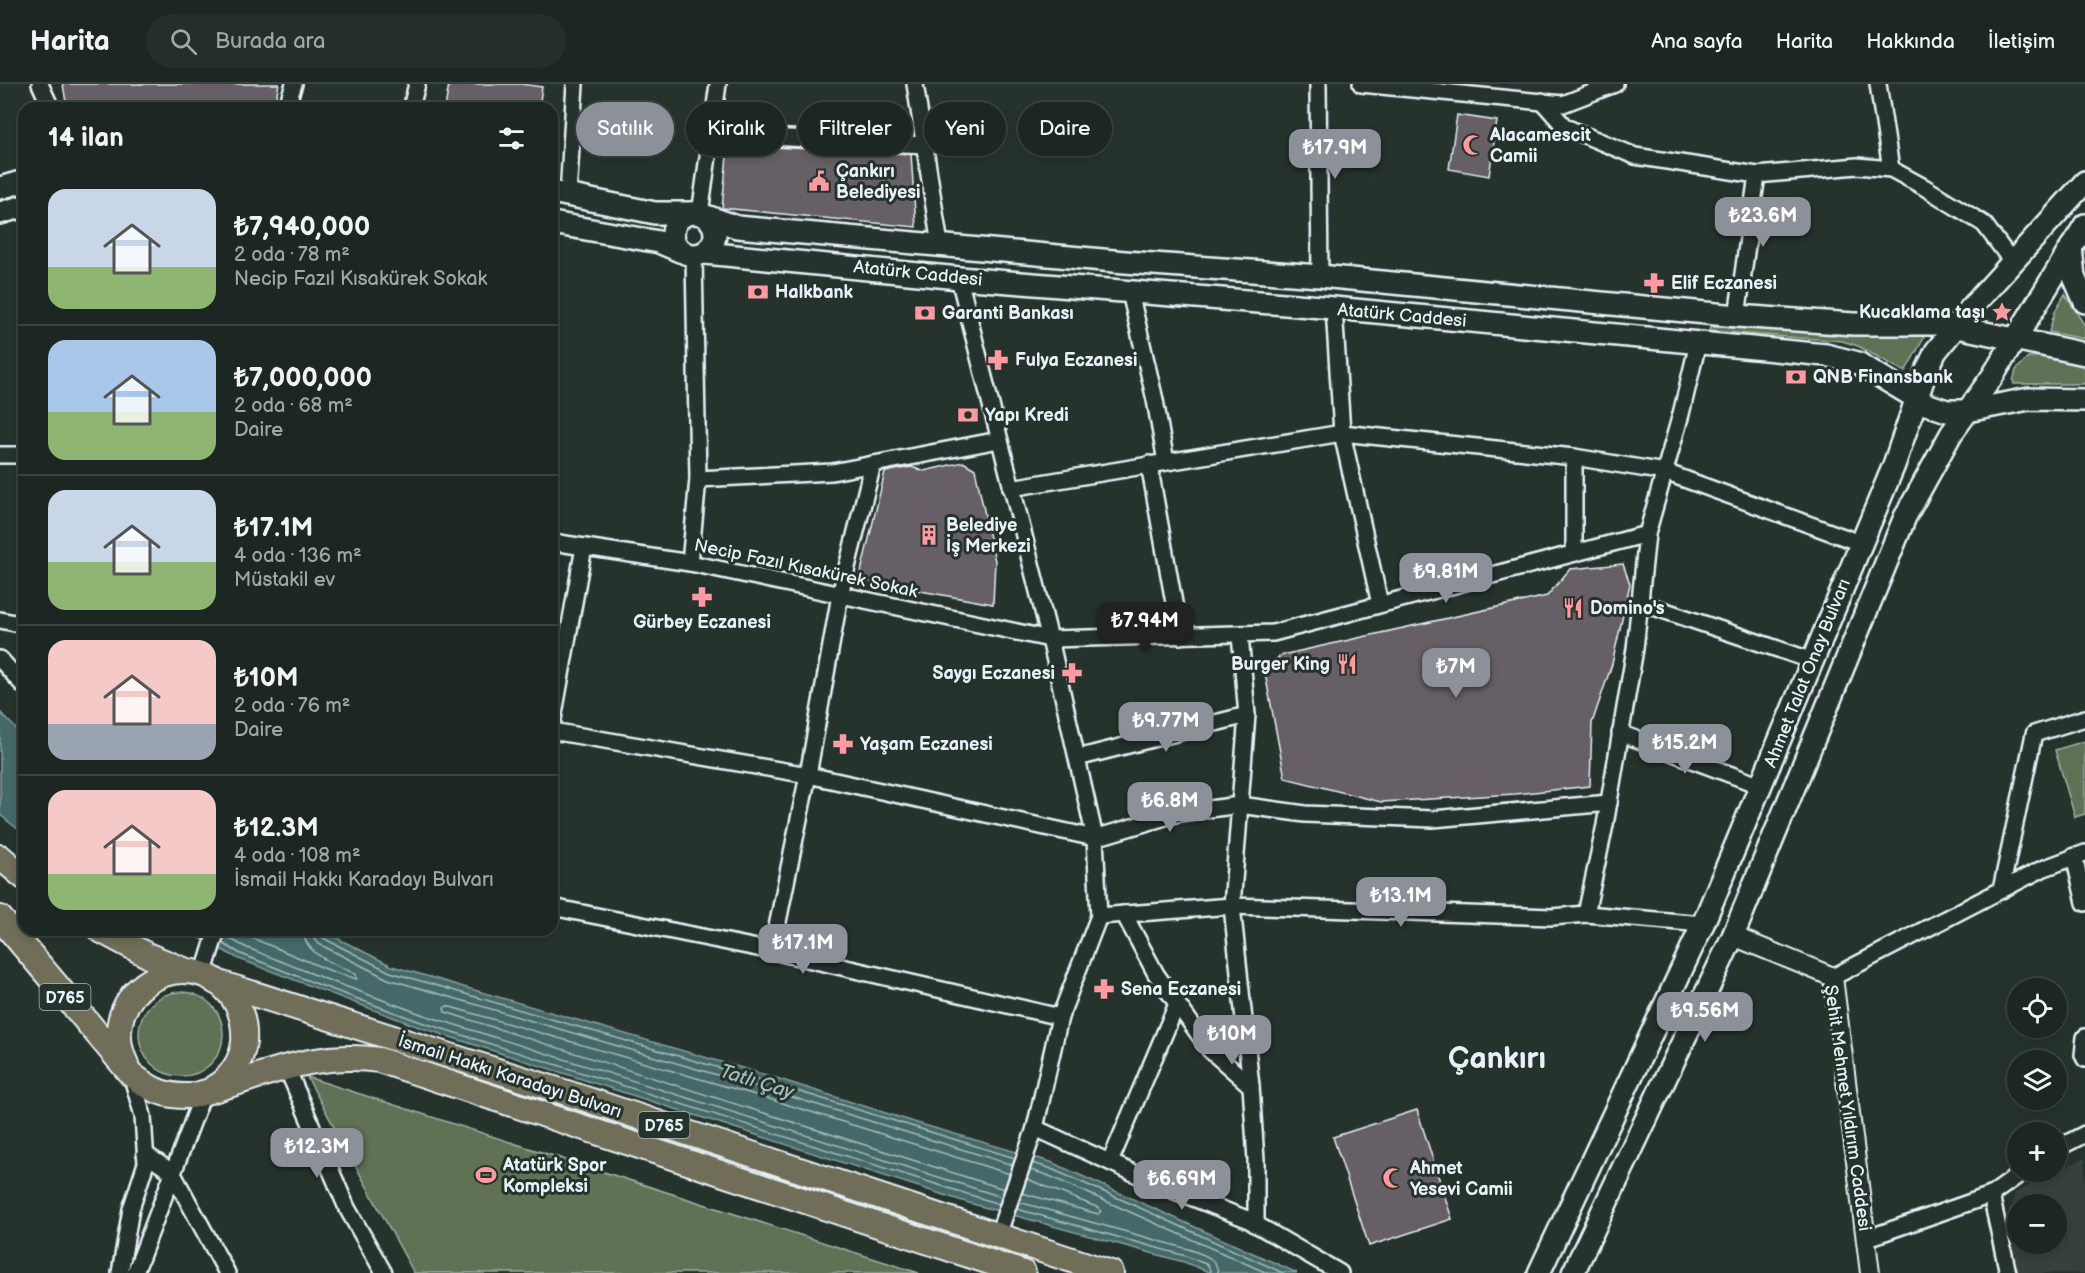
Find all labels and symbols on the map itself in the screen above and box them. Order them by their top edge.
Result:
place label: Alacamescit Camii [1489,125,1591,167]
pin: ₺17.9M [1286,129,1384,180]
mosque icon: Alacamescit Camii [1461,133,1485,157]
place label: Çankırı Belediyesi [836,161,921,203]
public building icon: Çankırı Belediyesi [807,169,831,193]
pin: ₺23.6M [1714,197,1812,248]
street label: Atatürk Caddesi [853,256,983,291]
pharmacy icon: Elif Eczanesi [1642,271,1666,295]
place label: Elif Eczanesi [1671,273,1777,294]
bank icon: Halkbank [746,280,770,304]
place label: Halkbank [775,282,854,303]
street label: Atatürk Caddesi [1337,299,1467,332]
place icon: Kucaklama taşı [1990,300,2014,324]
bank icon: Garanti Bankası [913,301,937,325]
place label: Kucaklama taşı [1859,302,1985,323]
place label: Garanti Bankası [942,303,1074,324]
pharmacy icon: Fulya Eczanesi [986,348,1010,372]
place label: Fulya Eczanesi [1015,350,1137,371]
bank icon: QNB Finansbank [1784,365,1808,389]
place label: QNB Finansbank [1813,367,1953,388]
bank icon: Yapı Kredi [956,403,980,427]
place label: Yapı Kredi [985,405,1069,426]
place label: Belediye İş Merkezi [946,515,1031,557]
building icon: Belediye İş Merkezi [917,523,941,547]
street label: Necip Fazıl Kısakürek Sokak [692,535,920,603]
pin: ₺9.81M [1397,553,1495,604]
street label: Ahmet Talat Onay Bulvarı [1760,576,1855,771]
pharmacy icon: Gürbey Eczanesi [690,585,714,609]
restaurant icon: Domino's [1561,596,1585,620]
place label: Domino's [1590,598,1665,619]
pin: ₺7.94M [1096,602,1194,653]
place label: Gürbey Eczanesi [633,612,771,633]
pin: ₺7M [1427,648,1485,699]
restaurant icon: Burger King [1335,652,1359,676]
place label: Burger King [1231,654,1330,675]
pharmacy icon: Saygı Eczanesi [1060,661,1084,685]
place label: Saygı Eczanesi [933,663,1055,684]
pin: ₺9.77M [1117,702,1215,753]
pin: ₺15.2M [1636,724,1734,775]
pharmacy icon: Yaşam Eczanesi [831,732,855,756]
place label: Yaşam Eczanesi [860,734,993,755]
pin: ₺6.8M [1128,782,1212,833]
pin: ₺13.1M [1352,877,1450,928]
pin: ₺17.1M [754,924,852,975]
pharmacy icon: Sena Eczanesi [1092,977,1116,1001]
place label: Sena Eczanesi [1121,979,1241,1000]
road number: D765 [40,984,90,1010]
street label: Şehit Mehmet Yıldırım Caddesi [1820,984,1875,1233]
pin: ₺9.56M [1656,992,1754,1043]
pin: ₺10M [1196,1015,1268,1066]
street label: İsmail Hakkı Karadayı Bulvarı [395,1029,625,1123]
district label: Çankırı [1448,1041,1546,1077]
water label: Tatlı Çay [717,1059,798,1105]
road number: D765 [638,1112,690,1138]
pin: ₺12.3M [268,1128,366,1179]
place label: Atatürk Spor Kompleksi [502,1155,607,1197]
place label: Ahmet Yesevi Camii [1409,1158,1513,1200]
pin: ₺6.69M [1133,1160,1231,1211]
sports icon: Atatürk Spor Kompleksi [474,1163,498,1187]
mosque icon: Ahmet Yesevi Camii [1381,1166,1405,1190]

